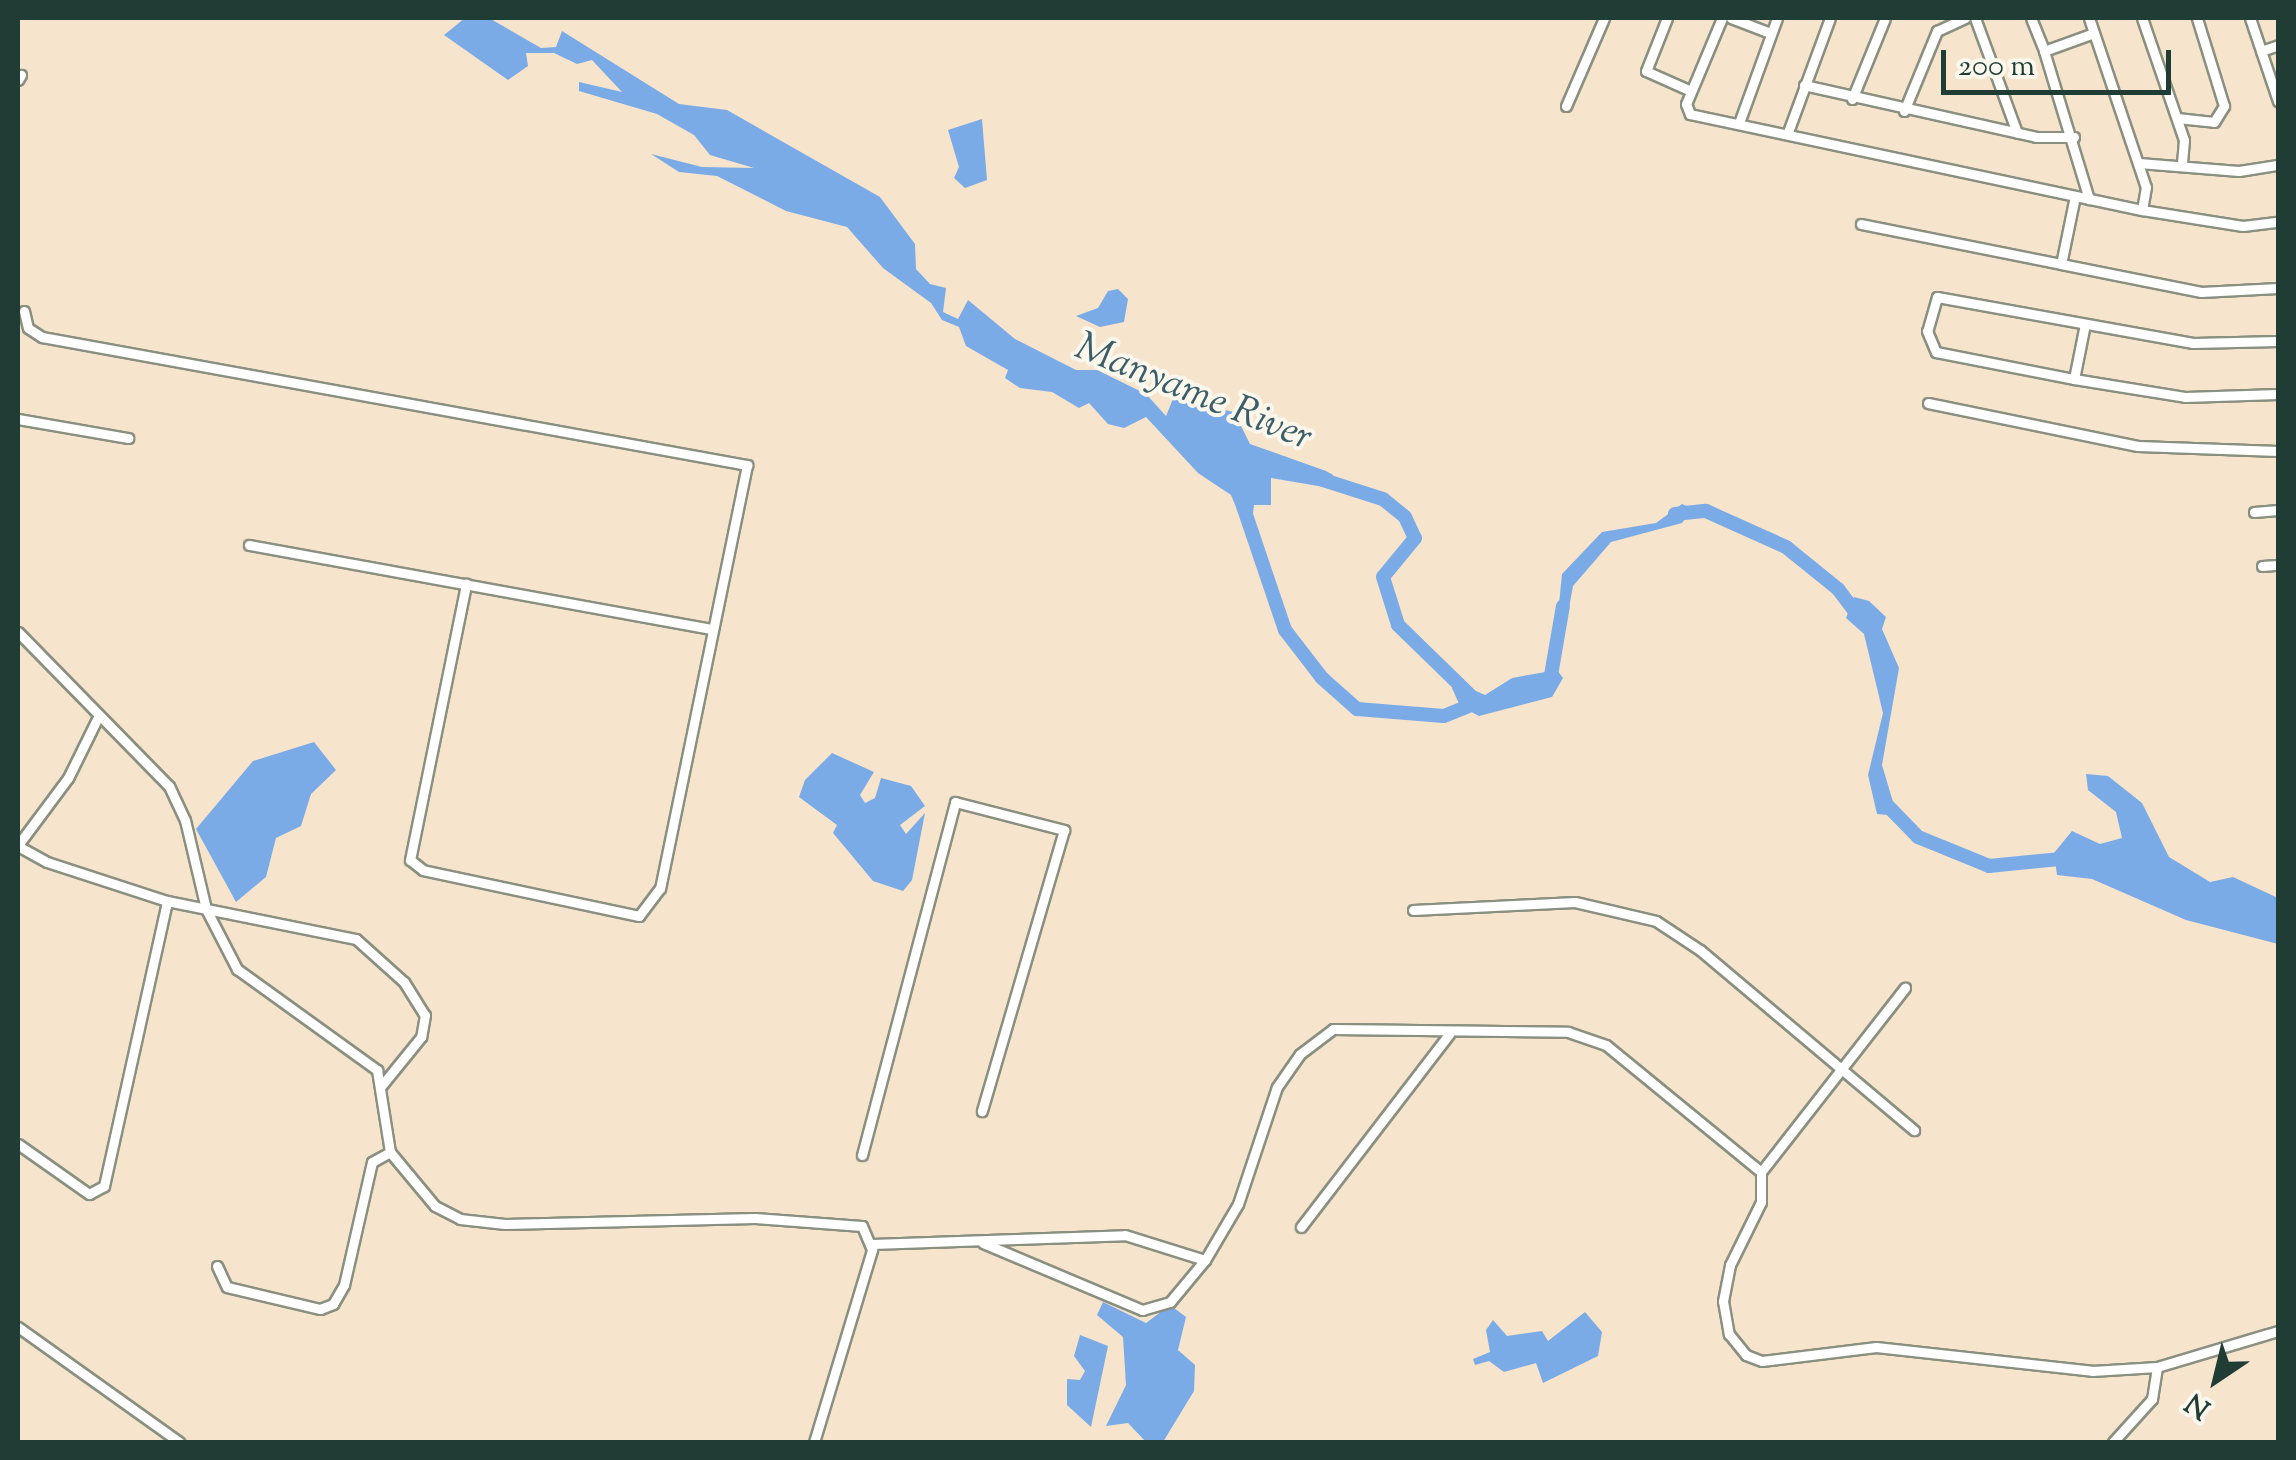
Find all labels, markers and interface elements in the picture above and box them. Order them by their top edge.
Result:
scale bar [1946,30,2176,92]
text: 200 m [1958,46,2035,89]
water label: Manyame River [1067,325,1319,463]
north arrow [2166,1330,2266,1430]
text: N [2178,1382,2219,1427]

